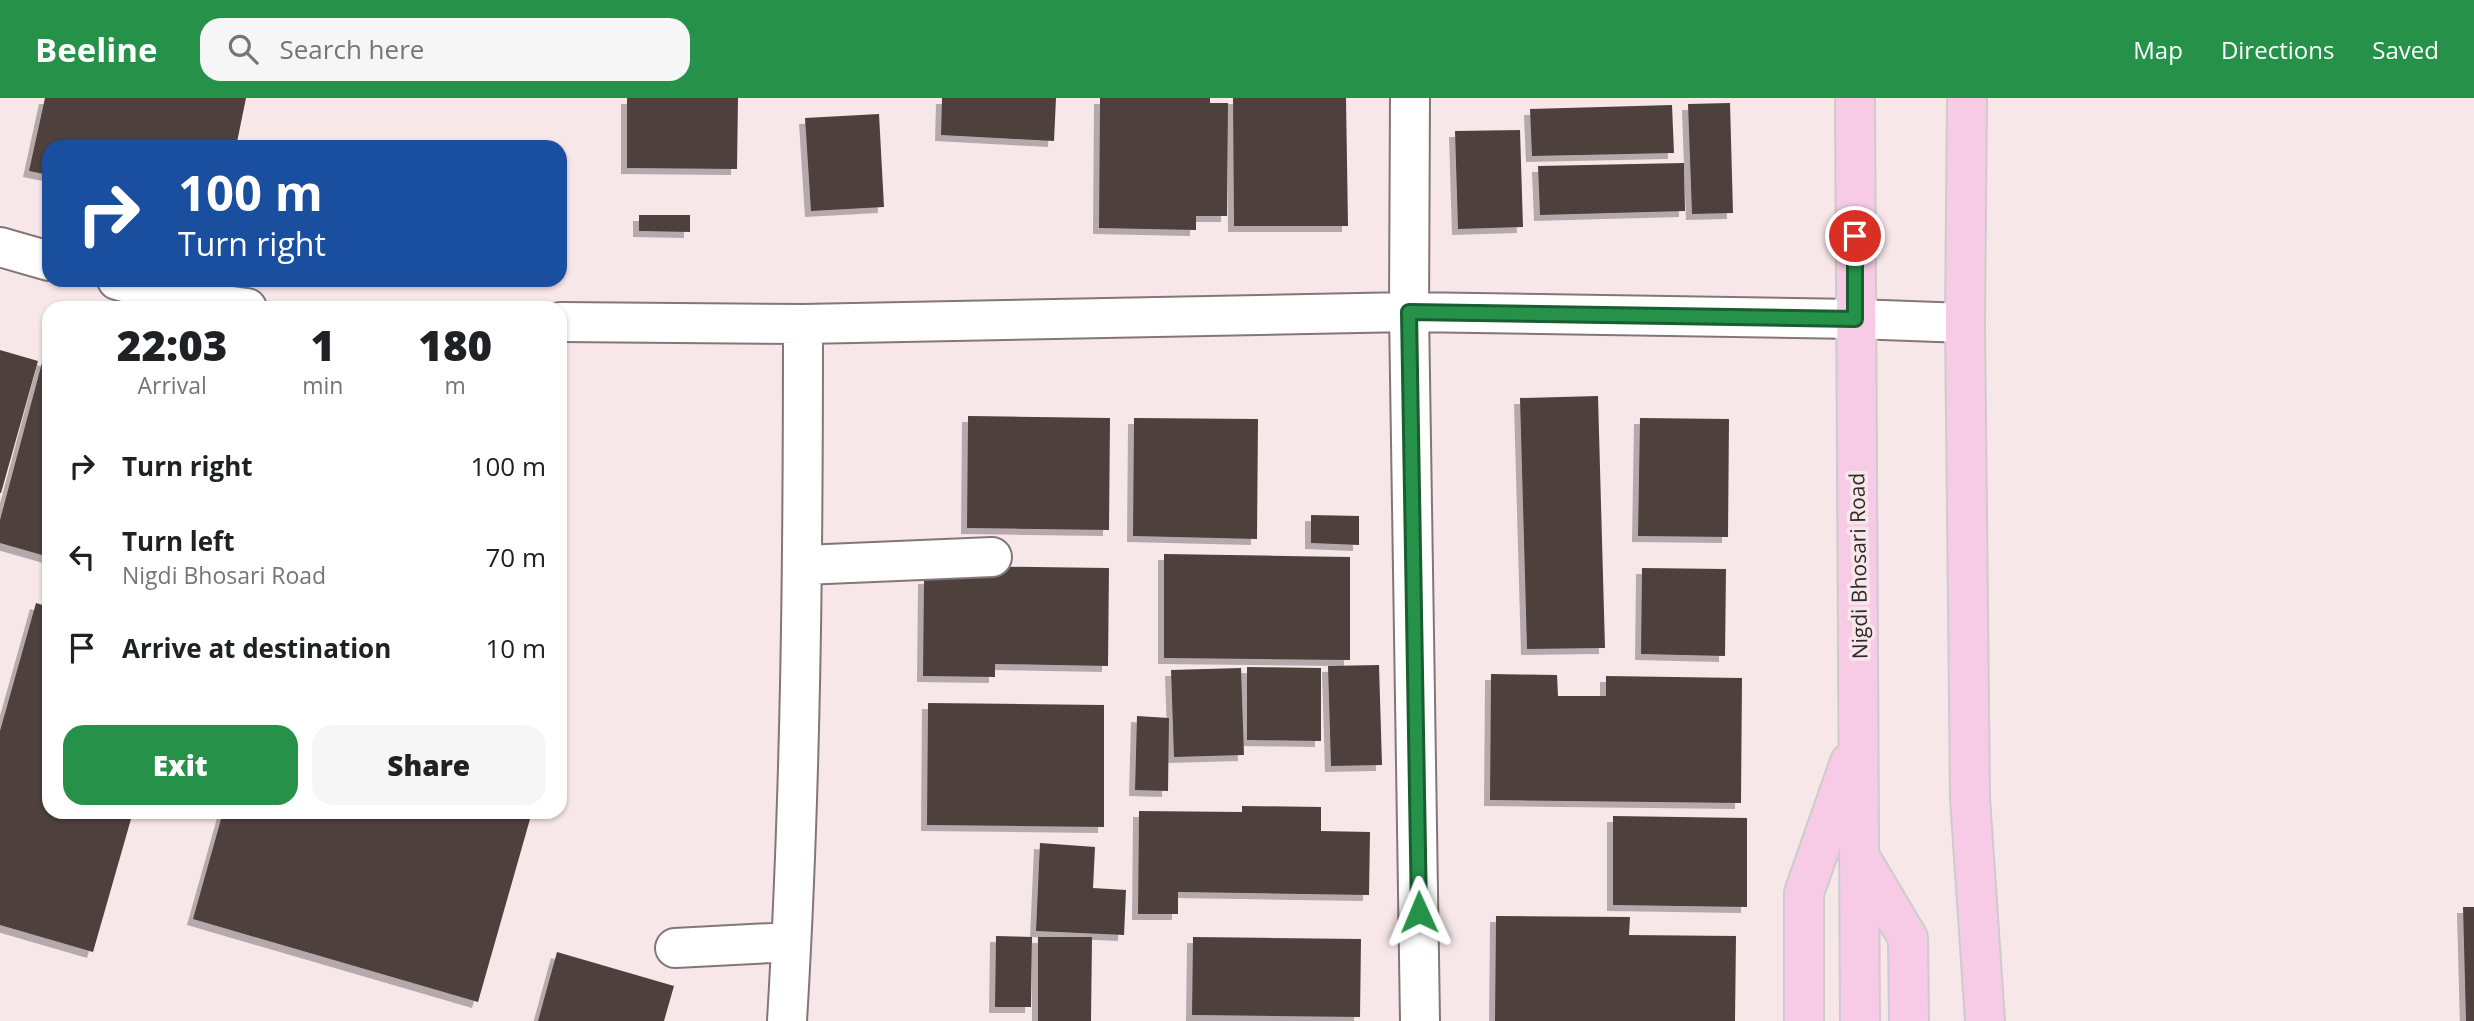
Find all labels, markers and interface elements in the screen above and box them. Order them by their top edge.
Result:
search box [200,18,690,81]
text: Beeline [35,27,158,72]
icon: search [224,30,262,68]
text: Search here [280,31,424,67]
text: Map [2133,33,2183,66]
text: Directions [2221,33,2334,66]
text: Saved [2372,33,2439,66]
text: 100 m [178,159,323,225]
icon: right [63,168,154,259]
pin [1825,206,1885,266]
icon: arrive [1836,217,1874,255]
text: Turn right [178,222,326,265]
text: 22:03 [117,316,227,373]
text: 1 [311,316,335,373]
text: 180 [418,316,492,373]
text: Arrival [138,369,207,401]
text: min [302,369,343,401]
text: m [445,369,466,401]
icon: right [63,447,101,485]
text: Turn right [122,448,253,484]
text: 100 m [471,448,546,484]
street label: Nigdi Bhosari Road [1842,473,1874,659]
text: Turn left [122,523,234,559]
icon: left [63,538,101,576]
text: 70 m [485,539,546,575]
text: Nigdi Bhosari Road [122,559,326,591]
icon: arrive [63,629,101,667]
text: Arrive at destination [122,630,391,666]
text: 10 m [485,630,546,666]
button: Exit [63,725,298,805]
button: Share [312,725,546,805]
position arrow [1382,875,1456,949]

